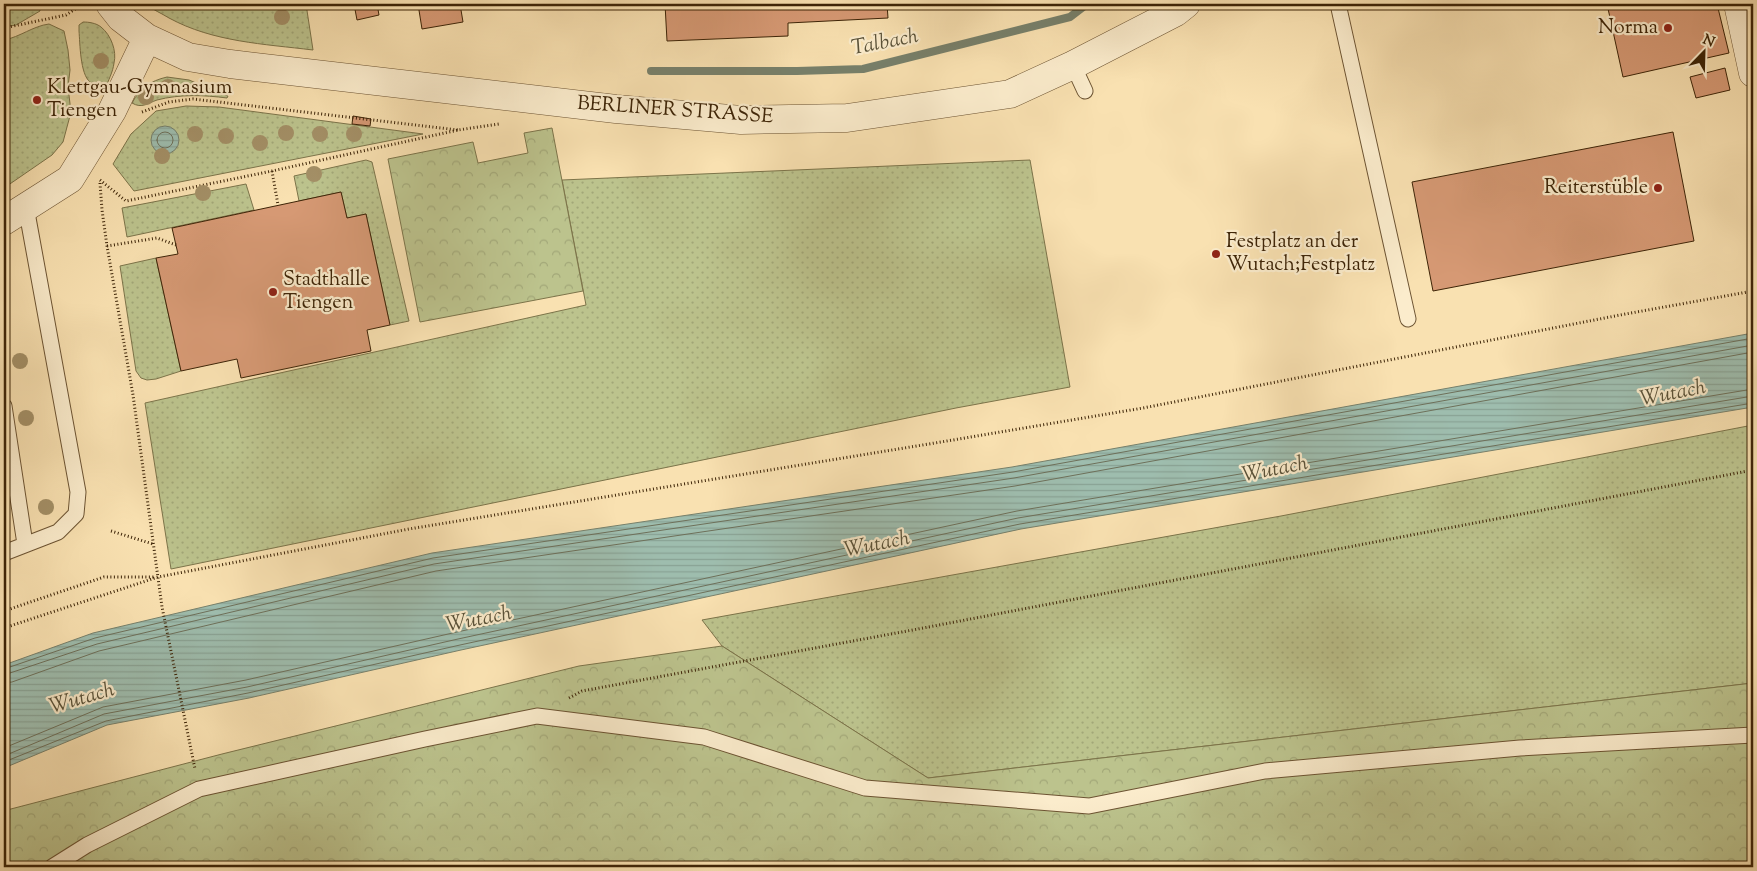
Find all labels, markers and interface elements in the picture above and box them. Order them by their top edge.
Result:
place label: Norma [1598,14,1658,43]
water label: Talbach [849,22,921,64]
marker: Norma [1662,22,1674,34]
north arrow [1680,28,1730,78]
text: N [1699,30,1717,53]
place label: Klettgau-Gymnasium Tiengen [47,74,233,126]
street label: BERLINER STRASSE [576,90,774,132]
marker: Klettgau-Gymnasium Tiengen [31,94,43,106]
place label: Reiterstüble [1544,174,1648,203]
marker: Reiterstüble [1652,182,1664,194]
place label: Festplatz an der Wutach;Festplatz [1226,228,1375,280]
marker: Festplatz an der Wutach;Festplatz [1210,248,1222,260]
place label: Stadthalle Tiengen [283,266,370,318]
marker: Stadthalle Tiengen [267,286,279,298]
water label: Wutach [1638,373,1708,415]
water label: Wutach [1240,449,1310,491]
water label: Wutach [842,524,912,566]
water label: Wutach [444,599,514,641]
water label: Wutach [46,675,118,723]

